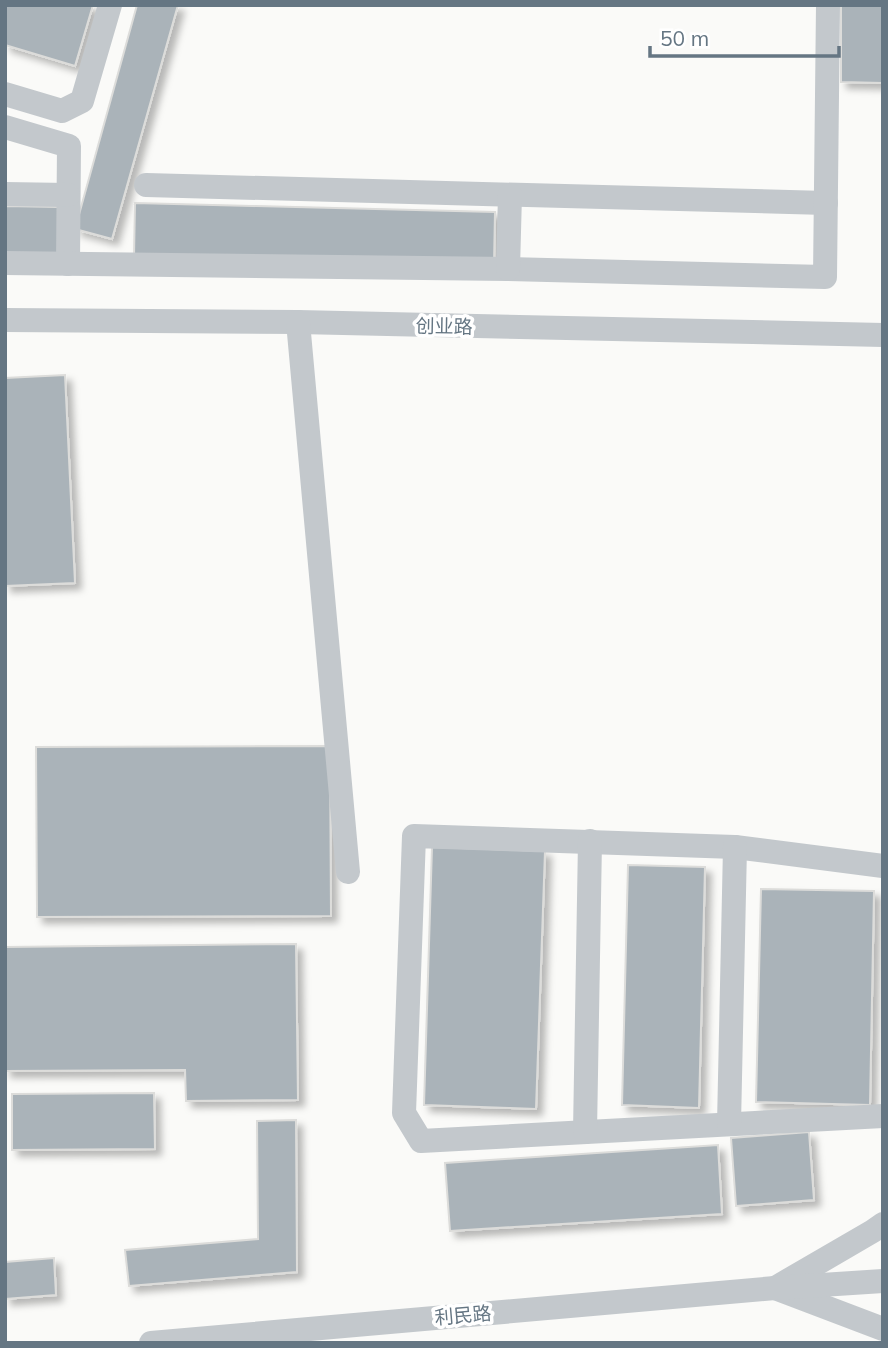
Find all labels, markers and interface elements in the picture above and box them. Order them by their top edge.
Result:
scale bar [650,14,839,58]
text: 50 m [660,25,709,51]
street label: 创业路 [415,314,473,338]
street label: 利民路 [434,1301,492,1329]

